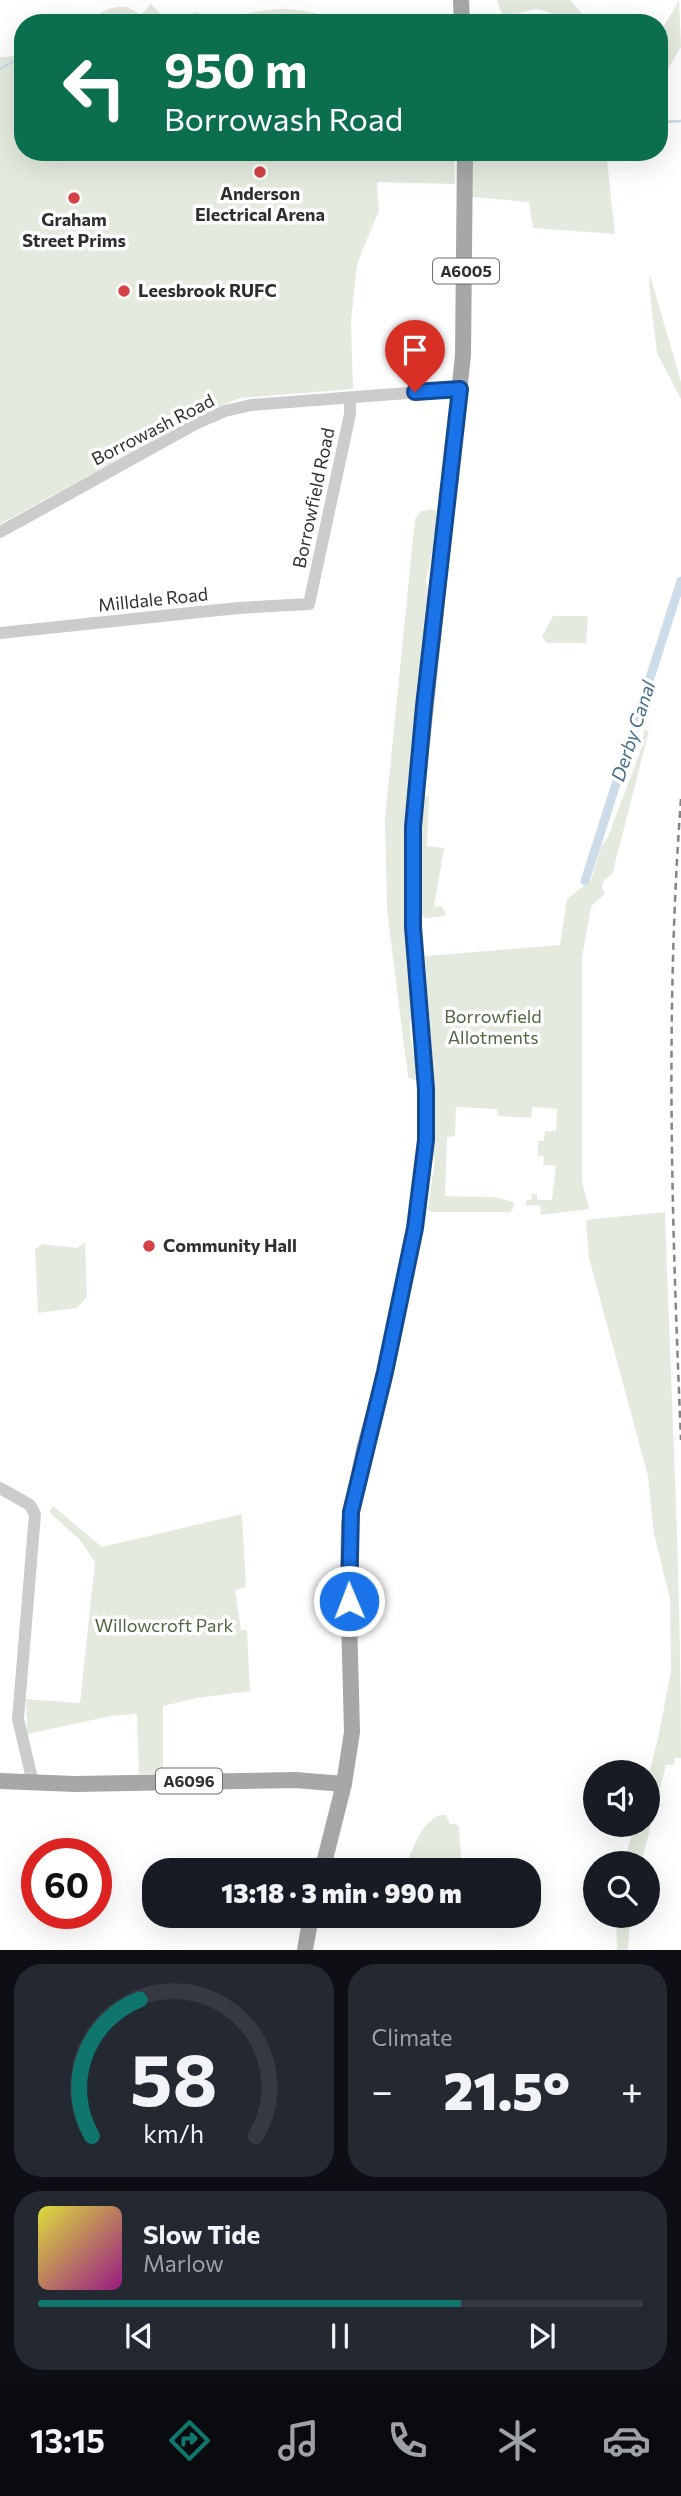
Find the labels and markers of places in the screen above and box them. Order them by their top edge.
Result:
marker: Anderson Electrical Arena [252,164,268,180]
place label: Anderson Electrical Arena [195,182,325,225]
marker: Graham Street Prims [66,190,82,206]
place label: Graham Street Prims [22,208,126,251]
place label: Leesbrook RUFC [138,279,277,301]
marker: Leesbrook RUFC [116,283,132,299]
pin [385,320,445,392]
place label: Community Hall [163,1234,297,1256]
marker: Community Hall [141,1238,157,1254]

